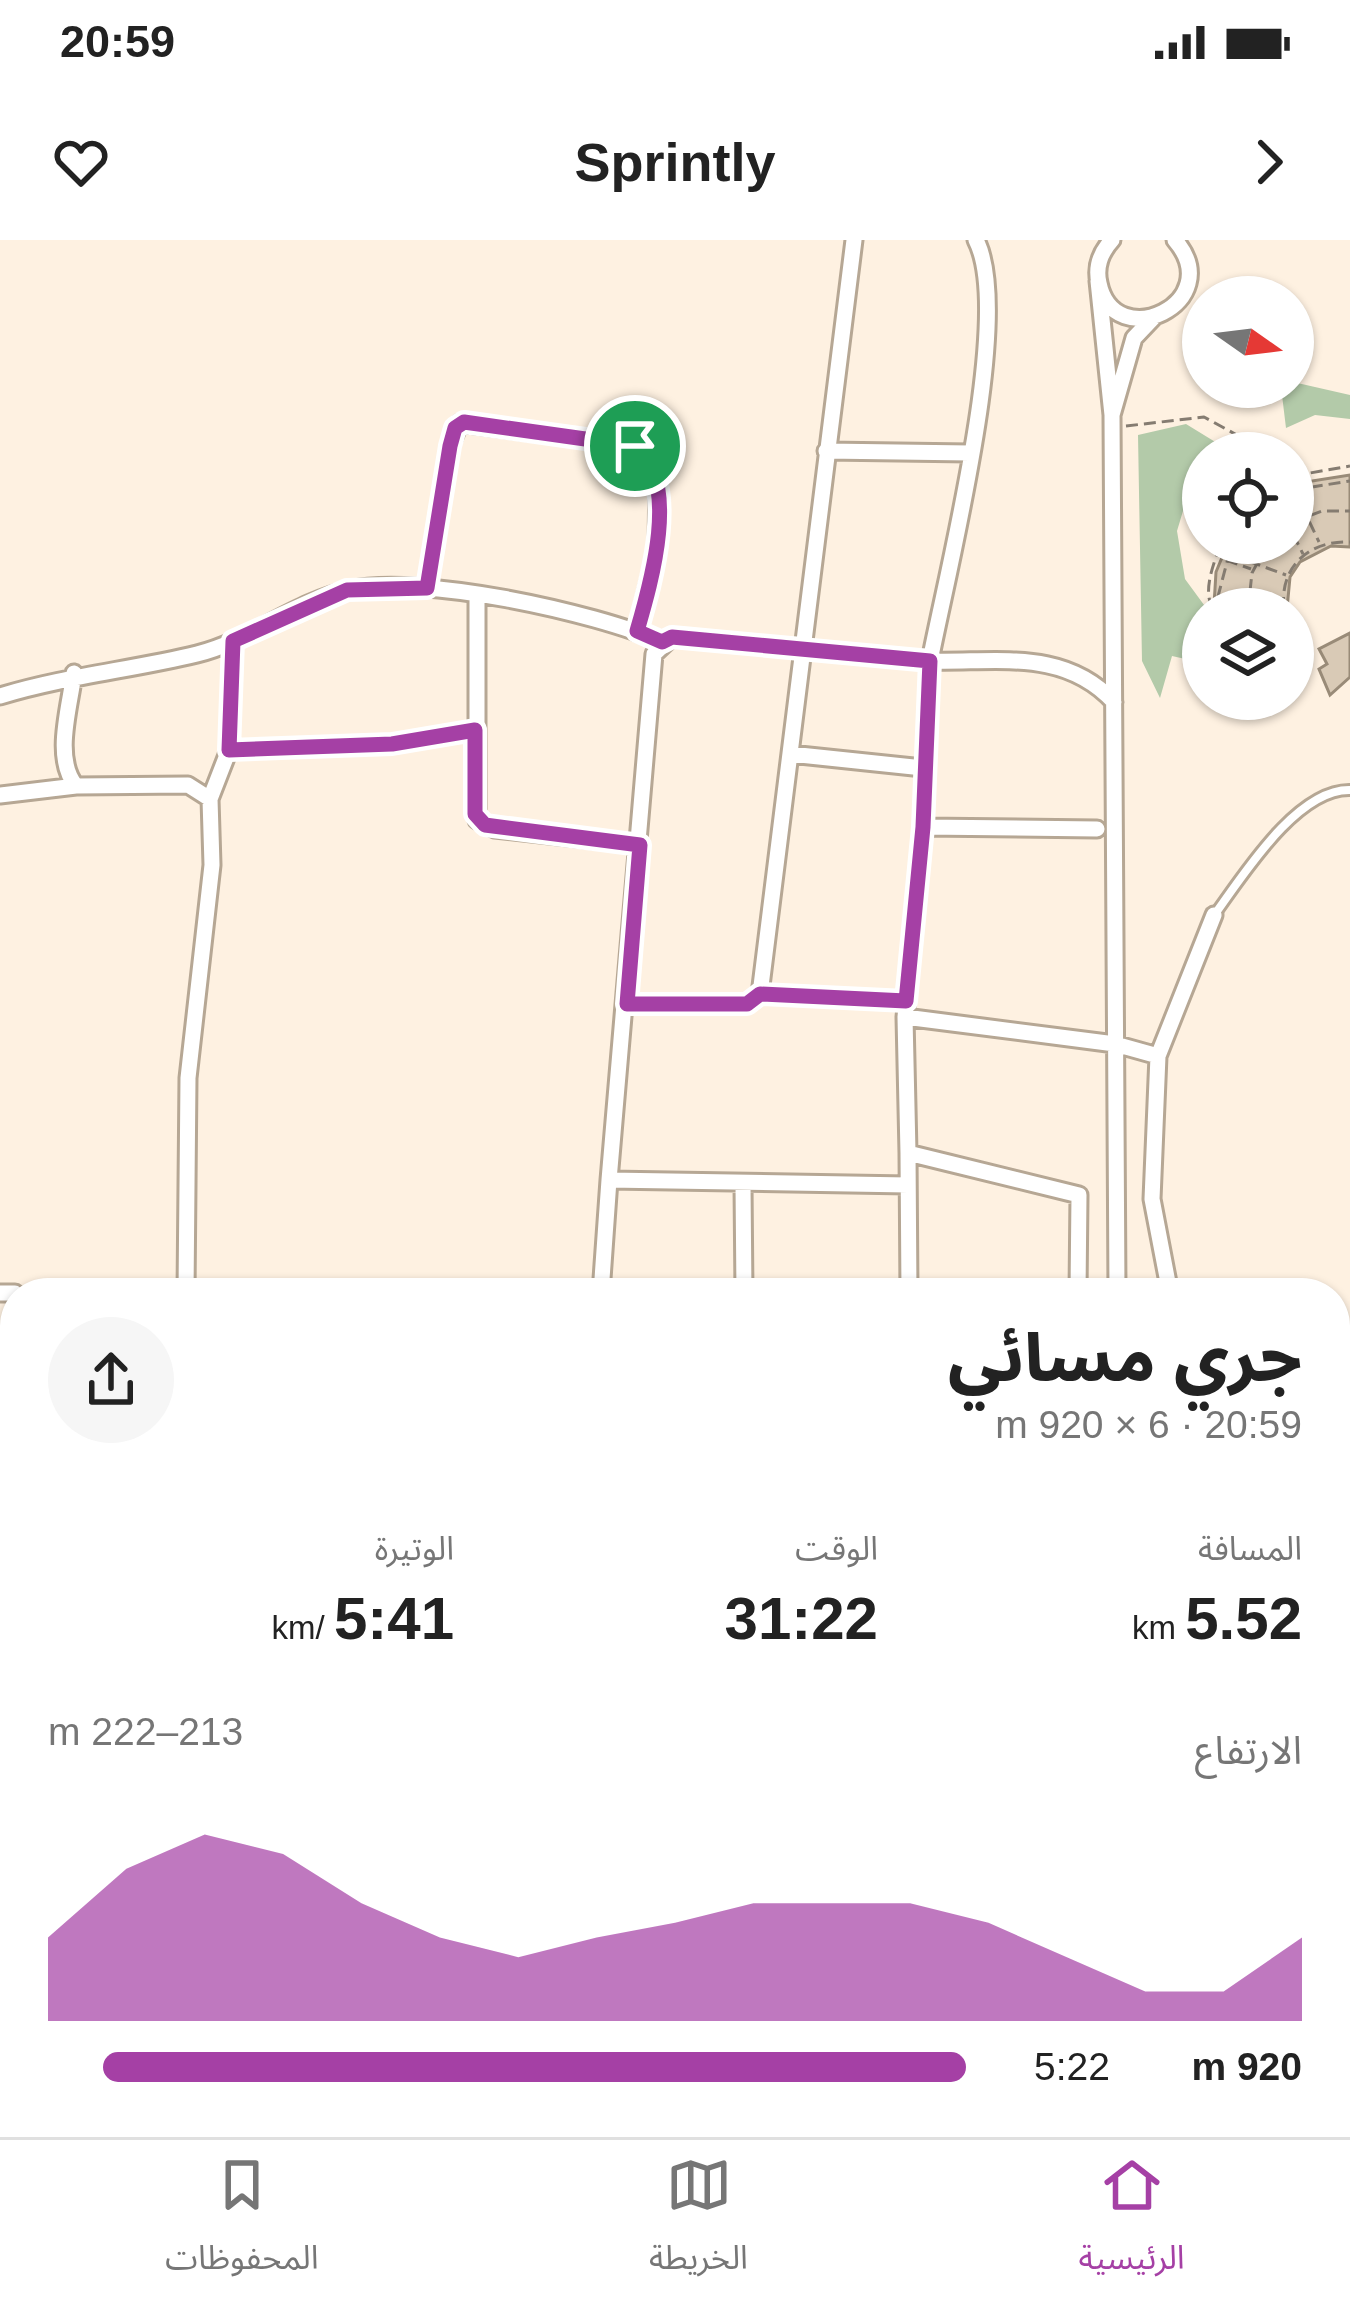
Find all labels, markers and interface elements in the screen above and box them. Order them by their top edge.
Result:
text: 20:59 [60,16,175,67]
icon: heart [48,129,114,195]
icon: forward [1236,129,1302,195]
text: Sprintly [574,132,776,192]
north arrow [1182,276,1314,408]
map controls [1182,276,1314,720]
pin [584,395,686,497]
icon: arrive [602,413,668,479]
button: locate [1182,432,1314,564]
button: layers [1182,588,1314,720]
button: share [48,1317,174,1443]
text: جري مسائي [948,1321,1302,1395]
text: 20:59 · 6 × 920 m [995,1403,1302,1446]
text: الوتيرة [375,1530,454,1567]
text: الوقت [795,1530,878,1567]
text: المسافة [1198,1530,1302,1567]
text: 5:41 [334,1585,454,1652]
text: 31:22 [725,1585,878,1652]
text: 5.52 [1185,1585,1302,1652]
text: /km [272,1609,334,1646]
text: km [1132,1609,1185,1646]
text: 213–222 m [48,1710,243,1753]
text: الارتفاع [1195,1729,1302,1772]
text: 5:22 [1034,2045,1110,2088]
text: 920 m [1191,2045,1302,2088]
tab: المحفوظات [165,2152,319,2293]
tab: الخريطة [649,2152,748,2293]
tab: الرئيسية [1079,2152,1185,2293]

